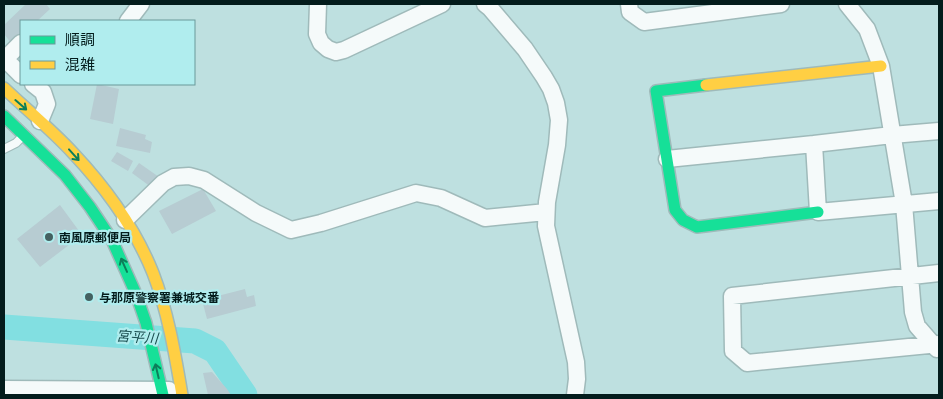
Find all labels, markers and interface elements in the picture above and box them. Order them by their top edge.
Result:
legend [20,20,195,85]
text: 順調 [65,30,95,49]
text: 混雑 [65,55,95,74]
one-way arrow [15,99,28,111]
one-way arrow [68,148,80,161]
place label: 南風原郵便局 [59,230,131,245]
marker: 南風原郵便局 [43,231,55,243]
one-way arrow [119,258,129,273]
place label: 与那原警察署兼城交番 [99,290,220,305]
marker: 与那原警察署兼城交番 [83,291,95,303]
water label: 宮平川 [115,327,161,348]
one-way arrow [152,364,162,380]

